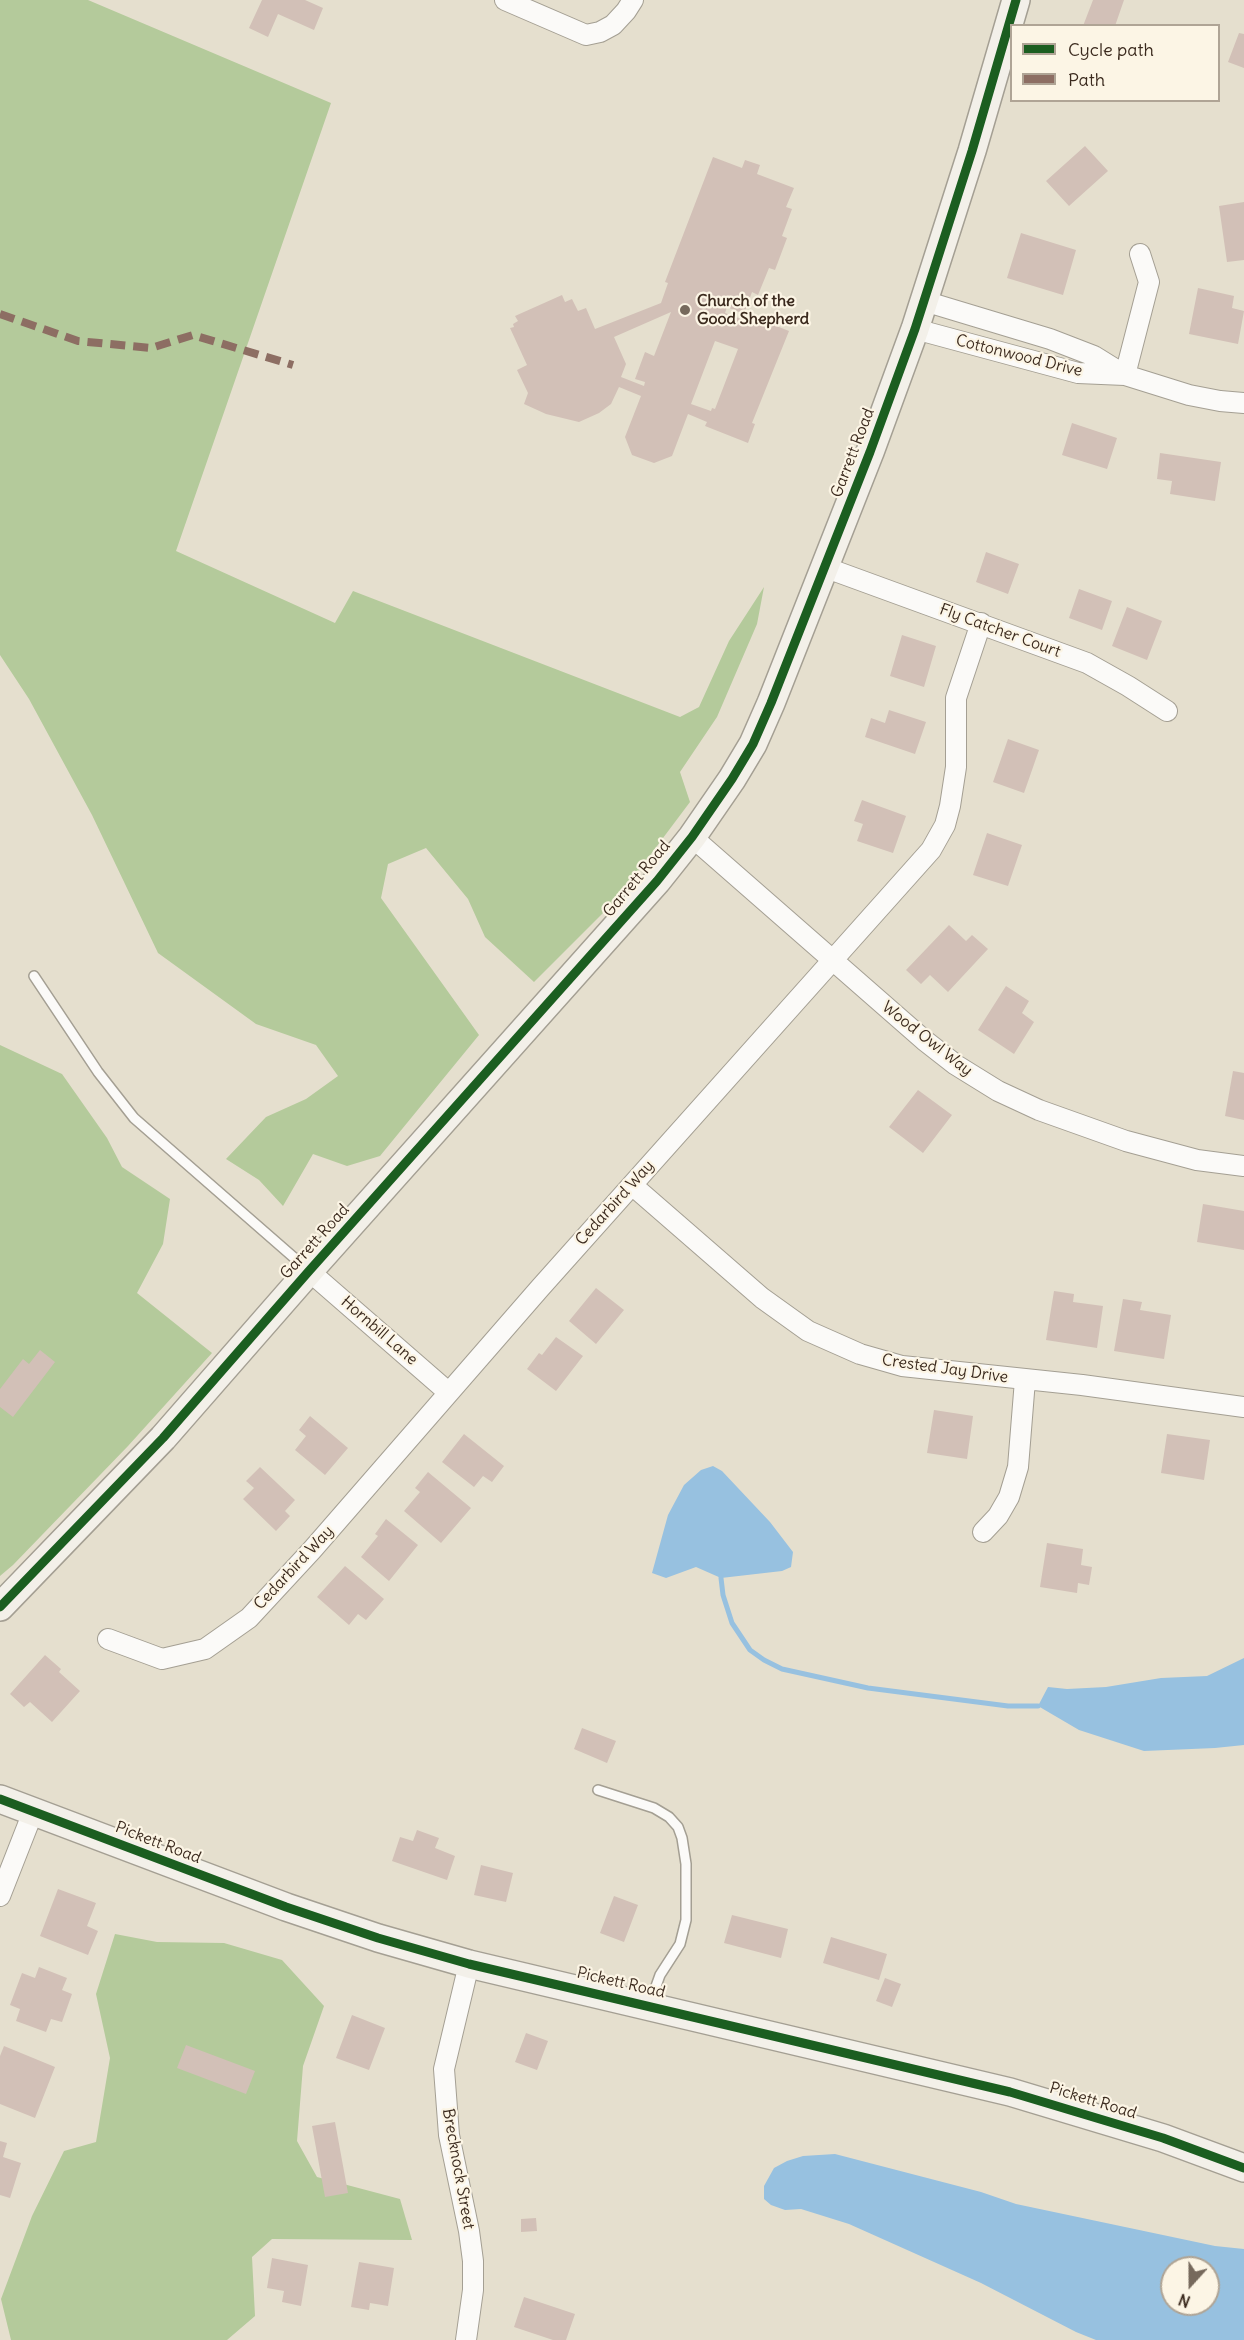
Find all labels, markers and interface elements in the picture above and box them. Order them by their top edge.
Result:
legend [1010,24,1220,102]
text: Cycle path [1068,38,1154,61]
text: Path [1068,68,1105,91]
place label: Church of the Good Shepherd [697,291,809,329]
marker: Church of the Good Shepherd [678,303,692,317]
street label: Cottonwood Drive [954,331,1084,381]
street label: Garrett Road [827,406,879,500]
street label: Fly Catcher Court [937,600,1063,662]
street label: Garrett Road [599,837,675,921]
street label: Wood Owl Way [878,998,976,1080]
street label: Cedarbird Way [572,1156,658,1250]
street label: Garrett Road [276,1201,354,1283]
street label: Hornbill Lane [337,1293,421,1369]
street label: Crested Jay Drive [881,1351,1009,1387]
street label: Cedarbird Way [250,1522,338,1614]
street label: Pickett Road [112,1818,204,1868]
street label: Pickett Road [575,1964,667,2002]
street label: Pickett Road [1047,2079,1139,2123]
street label: Brecknock Street [438,2107,478,2231]
north arrow [1160,2256,1220,2316]
text: N [1176,2290,1193,2312]

